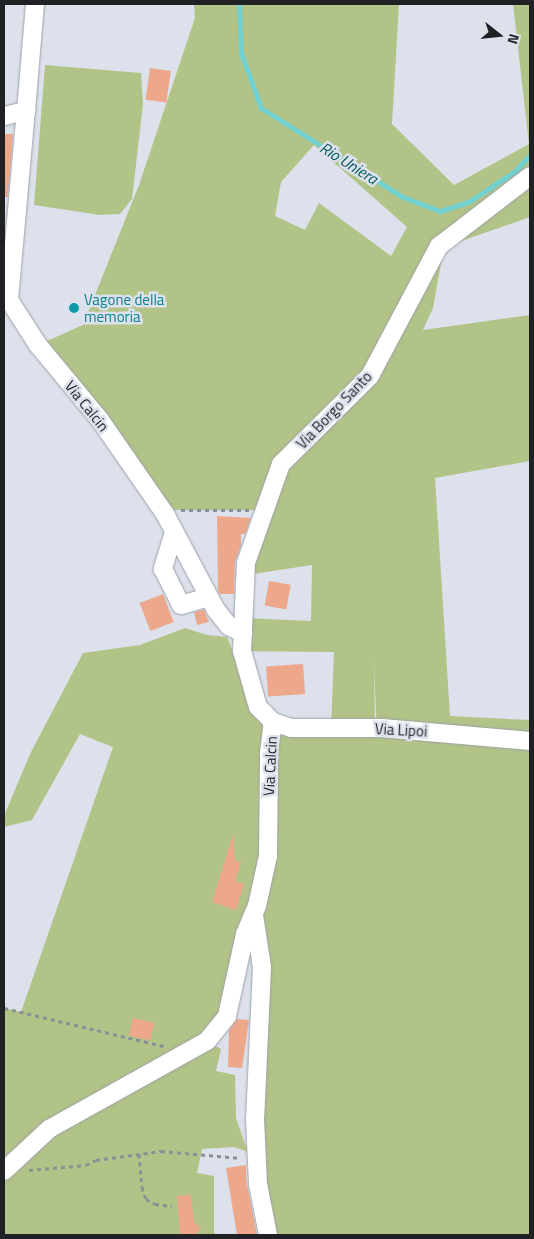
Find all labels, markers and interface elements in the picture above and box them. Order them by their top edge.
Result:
north arrow [474,10,524,60]
text: N [502,32,525,47]
water label: Rio Uniera [316,138,382,188]
place label: Vagone della memoria [84,290,164,325]
marker: Vagone della memoria [68,302,80,314]
street label: Via Borgo Santo [292,367,376,453]
street label: Via Calcin [61,377,113,435]
street label: Via Lipoi [374,720,428,740]
street label: Via Calcin [259,736,281,796]

